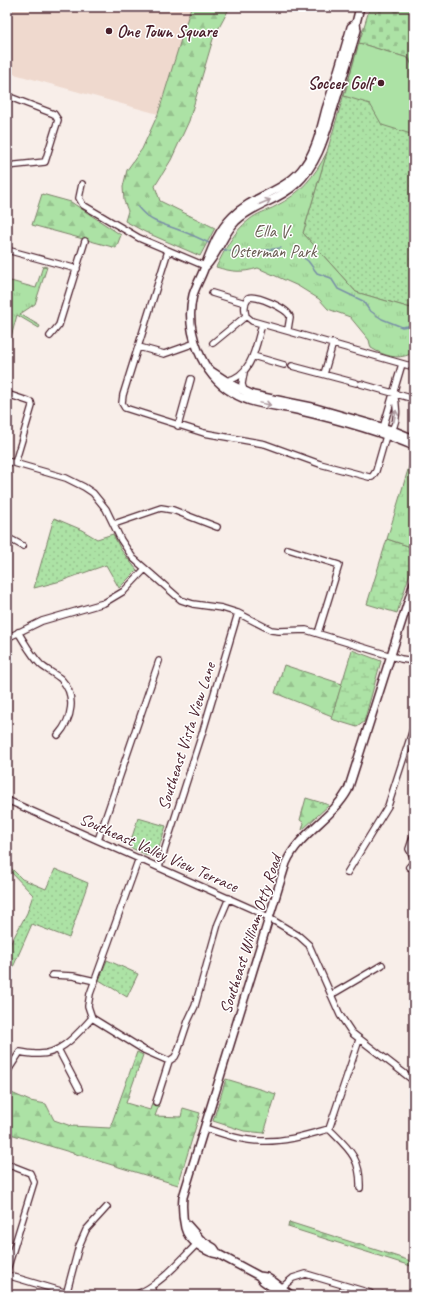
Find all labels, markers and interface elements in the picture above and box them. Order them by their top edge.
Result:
place label: One Town Square [117,21,218,42]
marker: One Town Square [104,26,114,36]
place label: Soccer Golf [308,73,377,94]
marker: Soccer Golf [376,78,386,88]
one-way arrow [259,198,271,206]
park label: Ella V. Osterman Park [230,221,318,262]
one-way arrow [258,401,271,409]
one-way arrow [392,410,400,423]
street label: Southeast Vista View Lane [153,658,221,812]
street label: Southeast Valley View Terrace [76,808,243,897]
street label: Southeast William Otty Road [215,849,287,1016]

